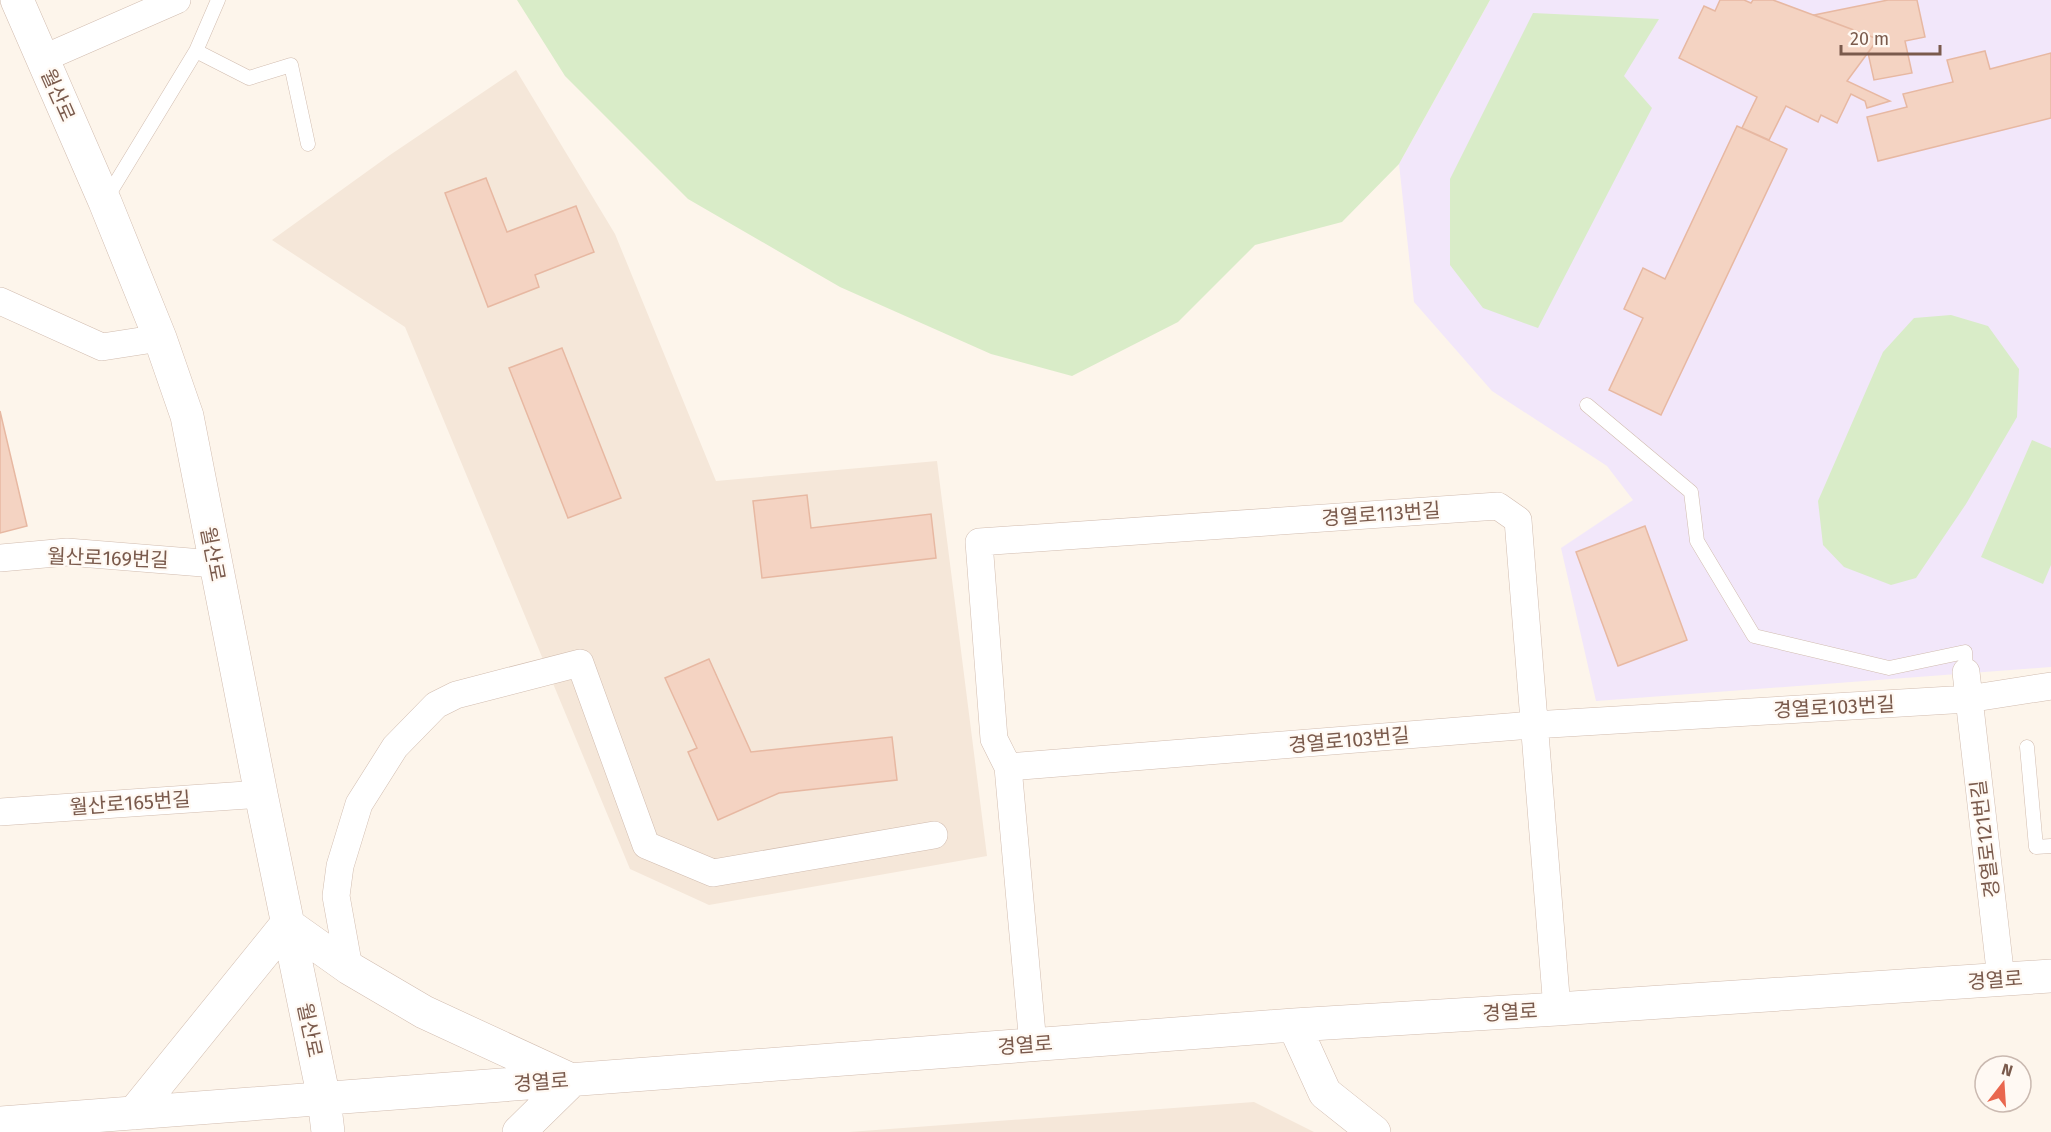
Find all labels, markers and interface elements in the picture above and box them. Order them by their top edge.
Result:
scale bar [1841,18,1940,56]
text: 20 m [1850,28,1889,50]
street label: 월산로 [36,65,80,125]
street label: 경열로113번길 [1321,498,1441,530]
street label: 월산로 [196,525,230,583]
street label: 월산로169번길 [47,544,169,572]
street label: 경열로103번길 [1773,692,1895,722]
street label: 경열로103번길 [1287,723,1411,757]
street label: 경열로121번길 [1966,779,2004,899]
street label: 월산로165번길 [69,787,191,819]
street label: 경열로 [1967,966,2023,994]
street label: 경열로 [1482,999,1538,1025]
street label: 월산로 [293,1001,327,1059]
street label: 경열로 [997,1031,1053,1059]
north arrow [1973,1054,2033,1114]
text: N [1999,1059,2015,1081]
street label: 경열로 [513,1068,569,1096]

